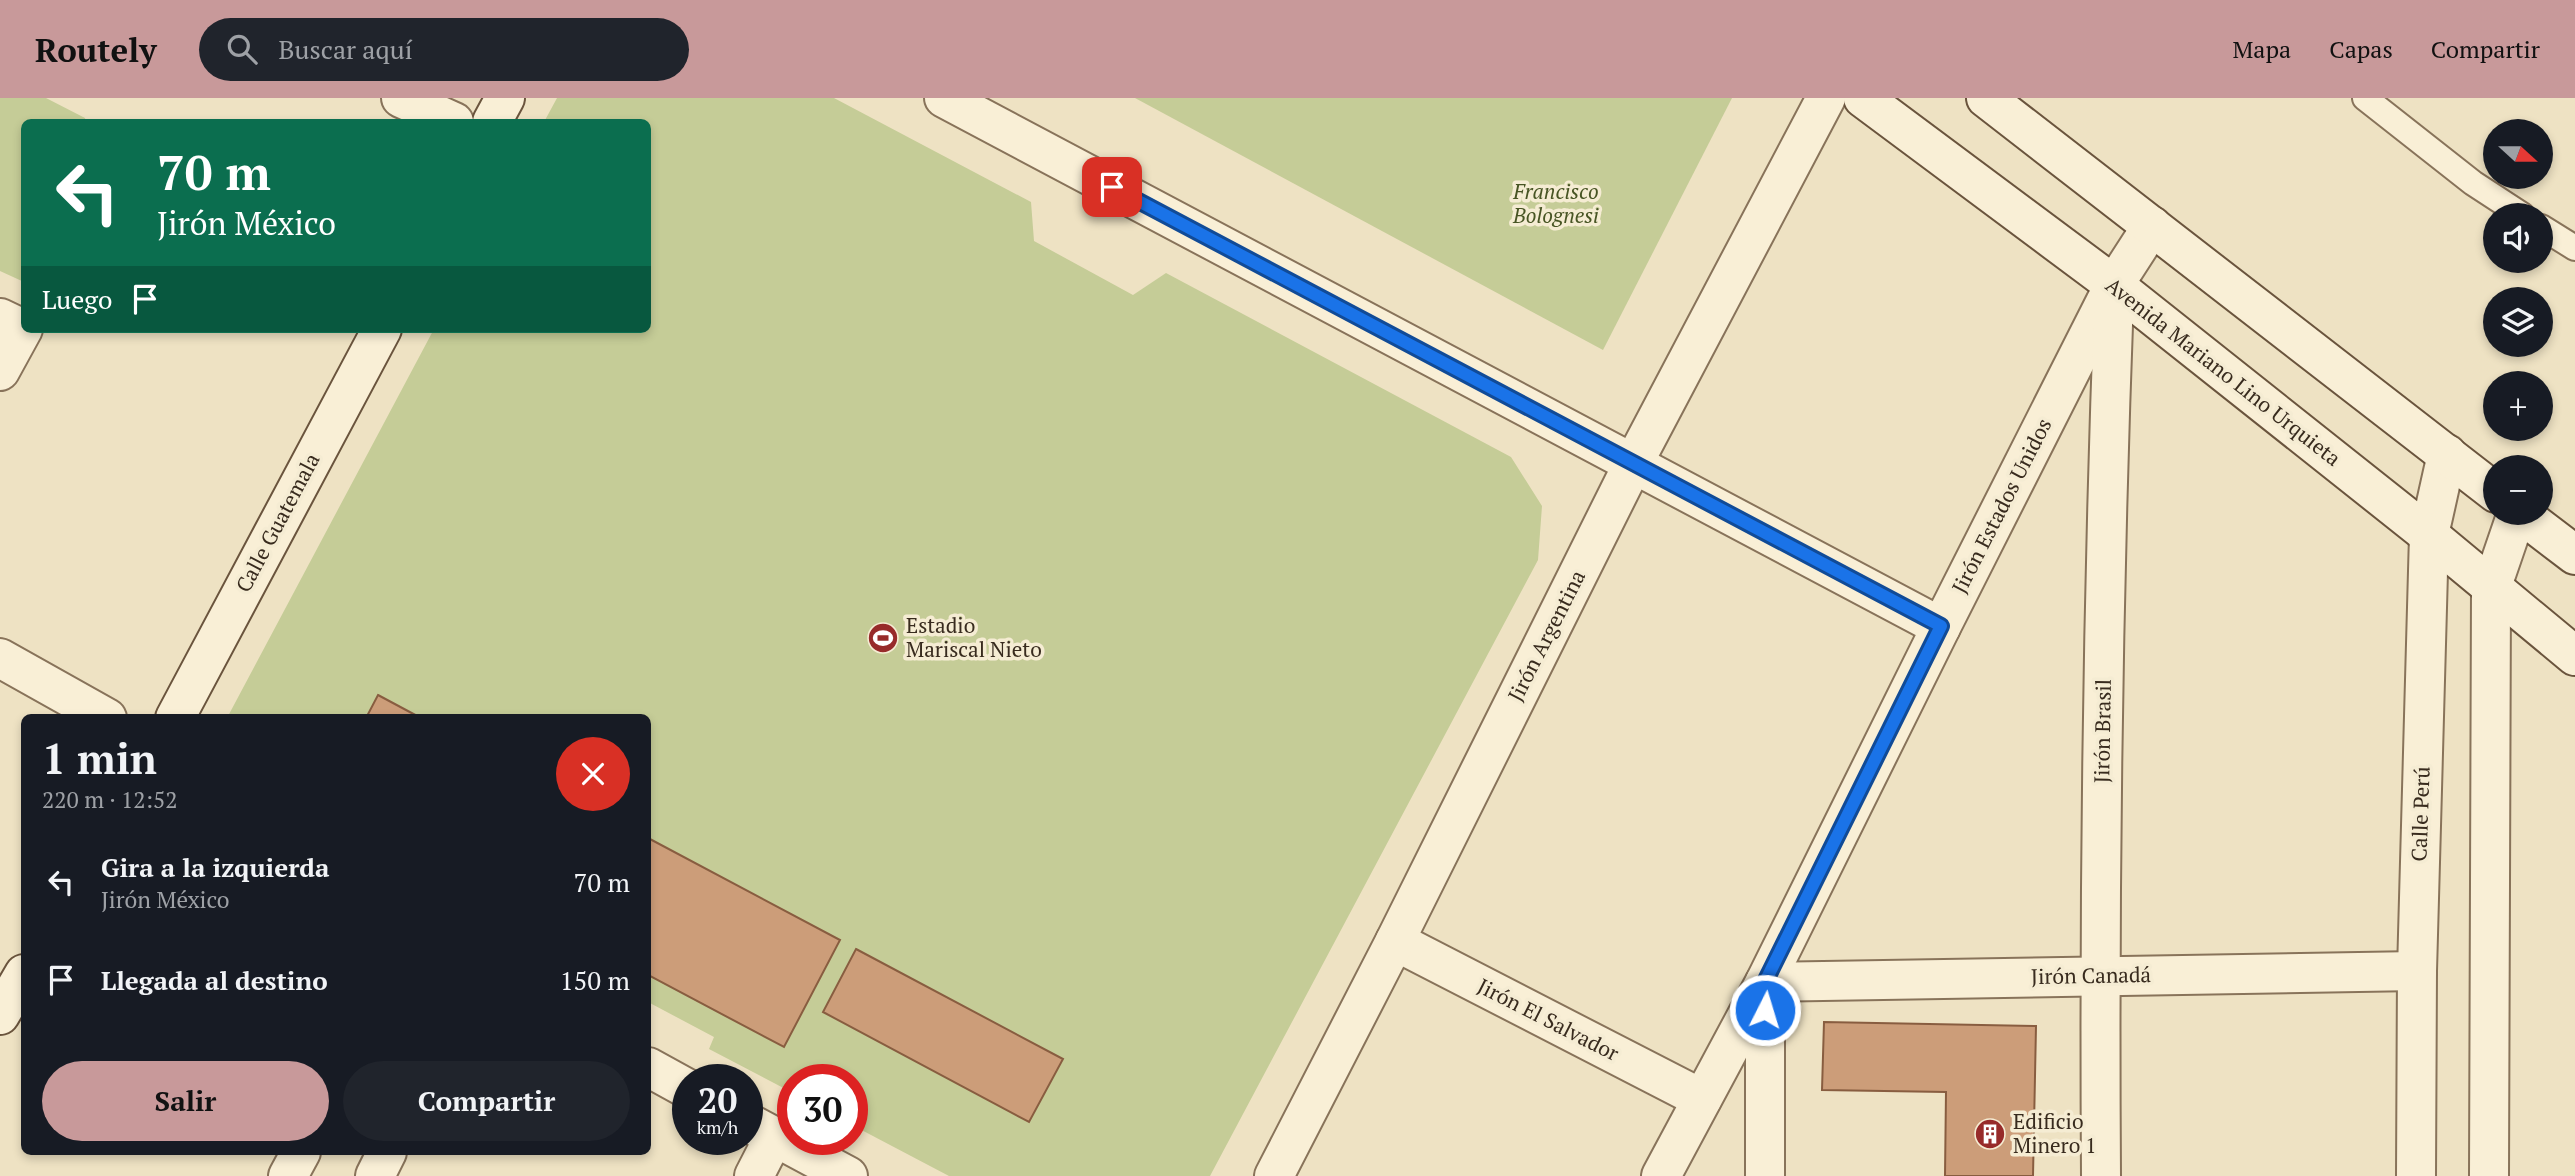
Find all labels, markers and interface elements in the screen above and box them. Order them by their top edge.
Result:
search box [199,18,689,81]
text: Routely [35,28,157,71]
icon: search [223,30,261,68]
text: Buscar aquí [279,32,412,66]
text: Mapa [2233,33,2291,65]
text: Capas [2329,33,2393,65]
text: Compartir [2431,33,2540,65]
north arrow [2483,119,2553,189]
map controls [2483,119,2553,525]
text: 70 m [157,139,271,204]
icon: left [42,147,133,238]
pin [1082,157,1142,217]
icon: arrive [1093,168,1131,206]
park label: Francisco Bolognesi [1512,177,1599,229]
text: Jirón México [157,202,336,244]
button: sound [2483,203,2553,273]
street label: Avenida Mariano Lino Urquieta [2100,271,2347,472]
icon: arrive [126,280,164,318]
text: Luego [42,282,112,316]
button: layers [2483,287,2553,357]
button: + [2483,371,2553,441]
street label: Jirón Estados Unidos [1945,413,2057,598]
street label: Calle Guatemala [229,448,326,597]
button: − [2483,455,2553,525]
street label: Jirón Argentina [1501,565,1591,706]
place label: Estadio Mariscal Nieto [906,611,1042,663]
sports icon: Estadio Mariscal Nieto [866,621,900,655]
street label: Jirón Brasil [2087,679,2117,783]
text: 1 min [42,730,157,786]
button: close [556,737,630,811]
street label: Calle Perú [2404,766,2436,862]
text: 220 m · 12:52 [42,784,177,815]
text: Gira a la izquierda [101,850,329,884]
icon: left [42,863,80,901]
text: 70 m [574,865,630,899]
text: Jirón México [101,884,230,915]
street label: Jirón Canadá [2031,960,2152,990]
icon: arrive [42,961,80,999]
text: Llegada al destino [101,963,328,997]
text: 150 m [560,963,630,997]
street label: Jirón El Salvador [1473,971,1624,1067]
position arrow [1728,973,1802,1047]
button: Salir [42,1061,329,1141]
button: Compartir [343,1061,630,1141]
speed limit sign: 30 [777,1064,868,1155]
text: 20 [698,1077,737,1123]
place label: Edificio Minero 1 [2013,1107,2097,1159]
text: km/h [697,1115,738,1139]
building icon: Edificio Minero 1 [1973,1117,2007,1151]

